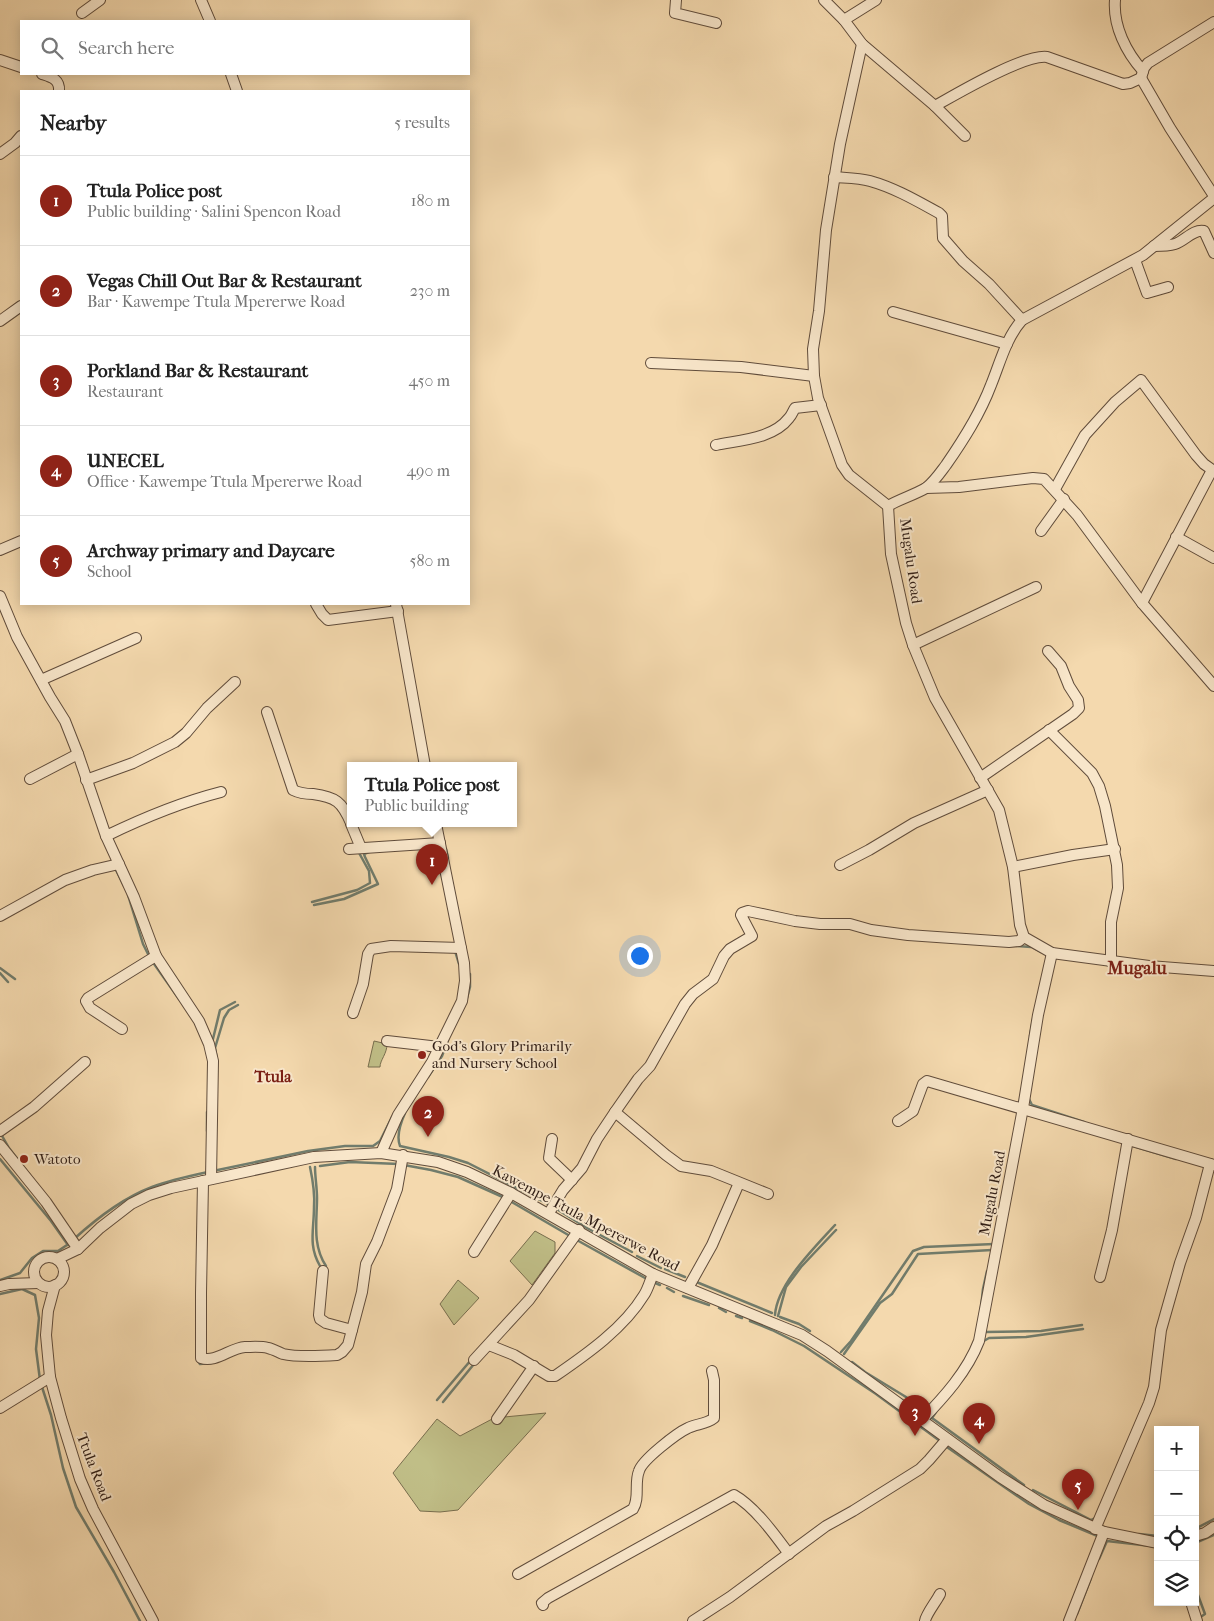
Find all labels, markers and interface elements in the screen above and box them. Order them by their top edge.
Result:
search box [20,20,470,75]
icon: search [38,34,66,62]
text: Search here [78,37,174,59]
text: Nearby [40,111,106,135]
text: 5 results [394,113,450,132]
text: Ttula Police post [87,180,222,202]
text: 1 [53,191,59,210]
text: 180 m [411,191,450,210]
text: Public building · Salini Spencon Road [87,202,341,221]
text: Vegas Chill Out Bar & Restaurant [87,270,362,292]
text: 2 [52,281,60,300]
text: 230 m [410,281,450,300]
text: Bar · Kawempe Ttula Mpererwe Road [87,292,345,311]
text: Porkland Bar & Restaurant [87,360,308,382]
text: 3 [53,371,59,390]
text: 450 m [409,371,450,390]
text: Restaurant [87,382,163,401]
text: UNECEL [87,450,164,472]
text: 4 [51,461,61,480]
text: 490 m [407,461,450,480]
text: Office · Kawempe Ttula Mpererwe Road [87,472,362,491]
street label: Mugalu Road [896,517,926,606]
text: Archway primary and Daycare [87,540,335,562]
text: 5 [53,551,59,570]
text: 580 m [409,551,450,570]
text: School [87,562,132,581]
popup [347,762,517,827]
text: Ttula Police post [364,774,500,796]
text: Public building [364,796,469,815]
pin: 1 [416,844,448,885]
your location [627,943,653,969]
district label: Mugalu [1106,958,1168,979]
place label: God's Glory Primarily and Nursery School [432,1037,573,1072]
marker: God's Glory Primarily and Nursery School [416,1049,428,1061]
district label: Ttula [253,1067,292,1086]
pin: 2 [412,1096,444,1137]
street label: Mugalu Road [975,1148,1009,1237]
place label: Watoto [33,1150,81,1168]
marker: Watoto [18,1153,30,1165]
street label: Kawempe Ttula Mpererwe Road [489,1161,683,1276]
pin: 3 [899,1395,931,1436]
pin: 4 [963,1403,995,1444]
map controls [1154,1426,1199,1606]
button: + [1154,1426,1199,1471]
street label: Ttula Road [73,1430,115,1504]
pin: 5 [1062,1469,1094,1510]
button: − [1154,1471,1199,1516]
button: locate [1154,1516,1199,1561]
button: layers [1154,1561,1199,1606]

